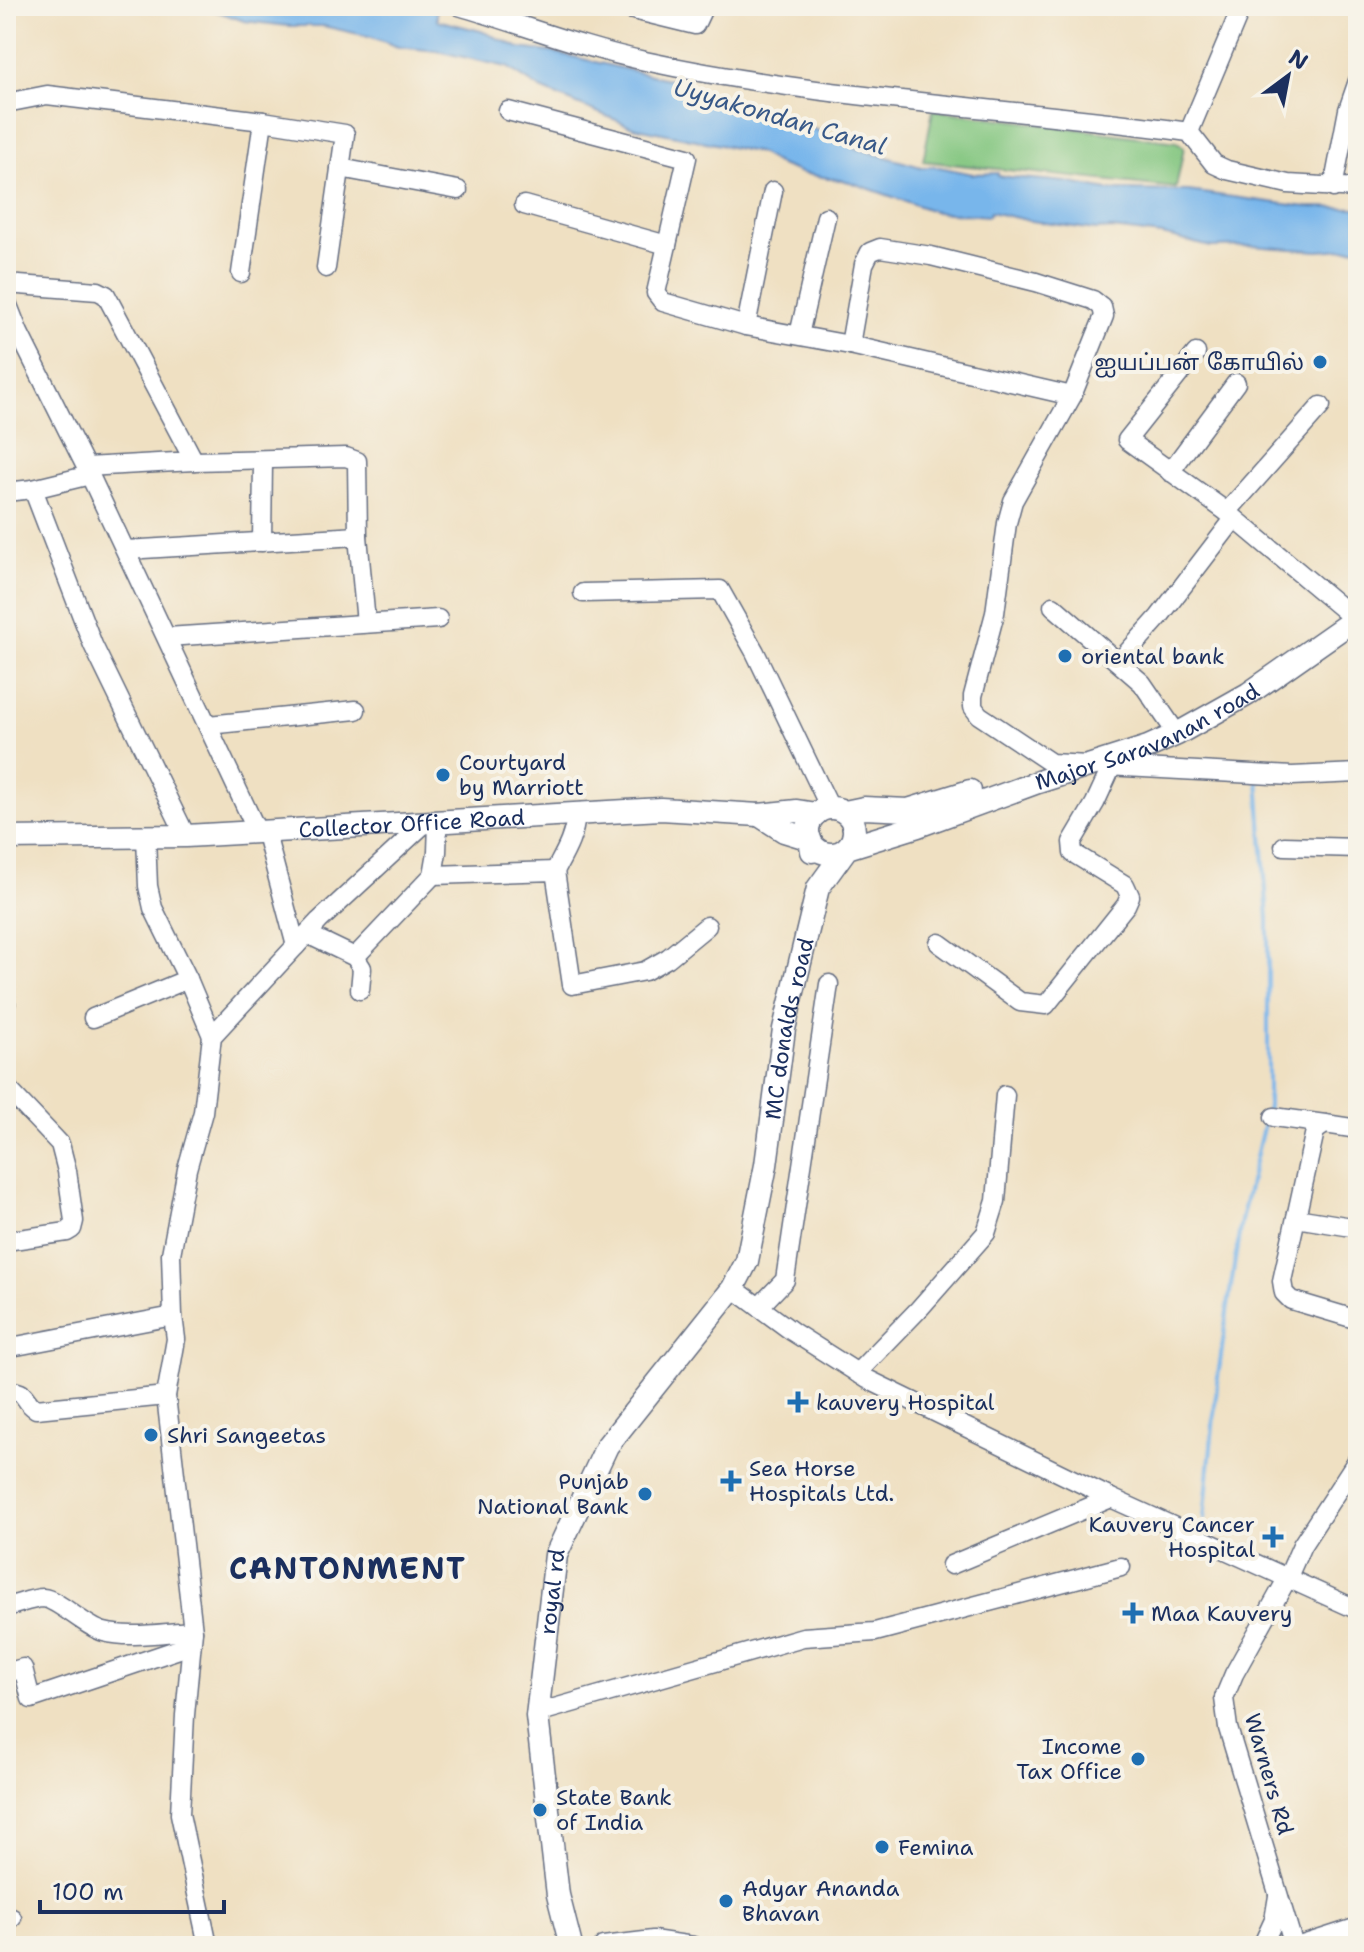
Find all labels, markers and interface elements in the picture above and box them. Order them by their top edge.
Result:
north arrow [1248,36,1328,116]
text: N [1283,43,1313,76]
water label: Uyyakondan Canal [670,71,890,163]
place label: ஐயப்பன் கோயில் [1094,348,1304,378]
marker: ஐயப்பன் கோயில் [1311,353,1329,371]
place label: oriental bank [1081,642,1225,671]
marker: oriental bank [1056,647,1074,665]
street label: Major Saravanan road [1031,676,1265,797]
place label: Courtyard by Marriott [459,748,584,802]
marker: Courtyard by Marriott [434,766,452,784]
street label: Collector Office Road [298,802,526,844]
street label: MC donalds road [758,935,820,1121]
place label: kauvery Hospital [816,1388,995,1417]
marker: kauvery Hospital [787,1391,809,1413]
place label: Shri Sangeetas [167,1421,326,1450]
marker: Shri Sangeetas [142,1426,160,1444]
place label: Sea Horse Hospitals Ltd. [749,1454,894,1508]
place label: Punjab National Bank [477,1467,629,1521]
marker: Sea Horse Hospitals Ltd. [720,1470,742,1492]
marker: Punjab National Bank [636,1485,654,1503]
place label: Kauvery Cancer Hospital [1088,1510,1255,1564]
marker: Kauvery Cancer Hospital [1262,1526,1284,1548]
street label: royal rd [532,1547,571,1636]
district label: CANTONMENT [229,1548,467,1589]
place label: Maa Kauvery [1151,1599,1293,1628]
marker: Maa Kauvery [1122,1602,1144,1624]
street label: Warners Rd [1238,1710,1300,1838]
place label: Income Tax Office [1016,1732,1122,1786]
marker: Income Tax Office [1129,1750,1147,1768]
place label: State Bank of India [556,1783,672,1837]
marker: State Bank of India [531,1801,549,1819]
place label: Femina [898,1833,974,1862]
marker: Femina [873,1838,891,1856]
scale bar [40,1864,224,1914]
place label: Adyar Ananda Bhavan [742,1874,900,1928]
text: 100 m [52,1876,124,1908]
marker: Adyar Ananda Bhavan [717,1892,735,1910]

